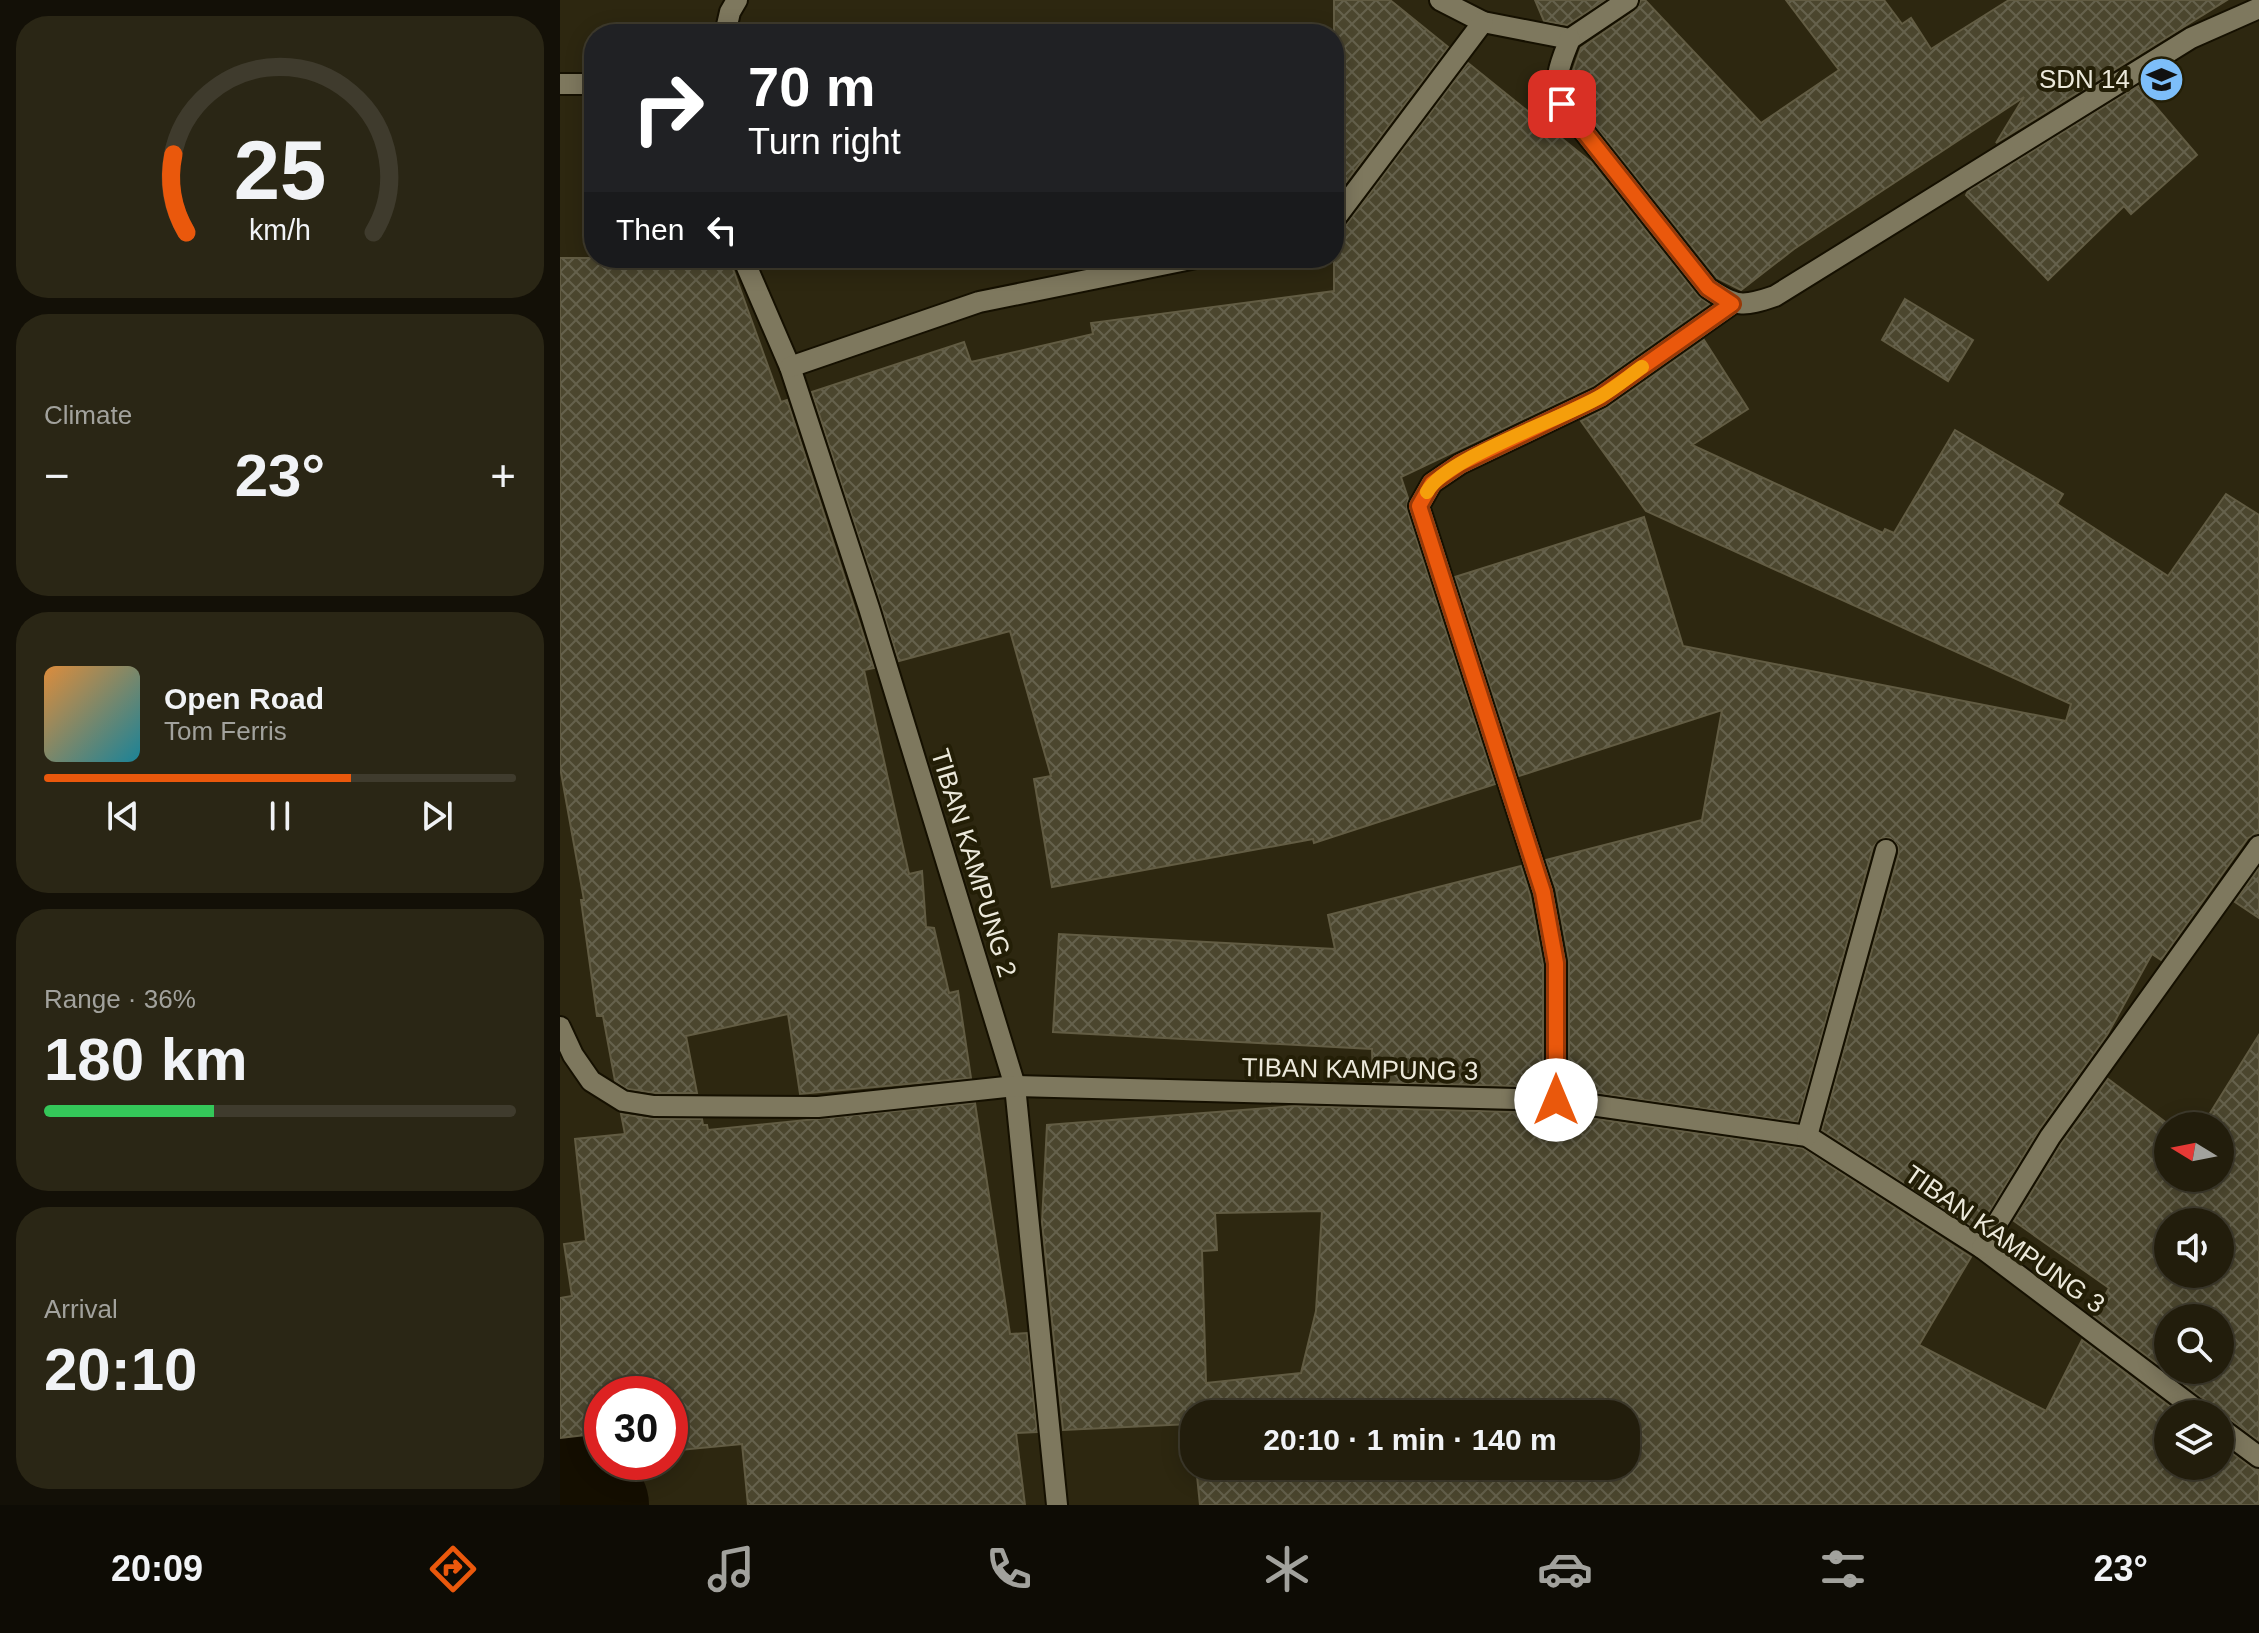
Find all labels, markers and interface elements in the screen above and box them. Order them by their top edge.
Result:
text: 70 m [748,55,876,118]
school or university icon: SDN 14 [2137,55,2185,103]
icon: right [616,56,720,160]
place label: SDN 14 [2039,64,2130,94]
pin [1528,70,1596,138]
icon: arrive [1540,82,1584,126]
text: Turn right [748,121,901,162]
text: 25 [234,123,326,216]
icon: left [700,208,744,252]
text: Then [616,213,684,246]
text: km/h [249,214,311,246]
text: Climate [44,400,132,430]
text: 23° [235,442,325,509]
text: − [44,451,70,500]
text: + [490,451,516,500]
text: Open Road [164,682,324,715]
text: Tom Ferris [164,716,287,746]
street label: TIBAN KAMPUNG 2 [925,745,1023,981]
icon: previous [101,794,145,838]
icon: pause [258,794,302,838]
icon: next [415,794,459,838]
text: Range · 36% [44,984,196,1014]
text: 180 km [44,1026,248,1093]
street label: TIBAN KAMPUNG 3 [1241,1052,1479,1086]
position arrow [1514,1058,1598,1142]
north arrow [2154,1112,2234,1192]
map controls [2154,1112,2234,1480]
street label: TIBAN KAMPUNG 3 [1899,1159,2111,1319]
button: sound [2154,1208,2234,1288]
text: Arrival [44,1294,118,1324]
button: search [2154,1304,2234,1384]
text: 20:10 [44,1336,197,1403]
speed limit sign: 30 [584,1376,688,1480]
button: layers [2154,1400,2234,1480]
text: 20:10 · 1 min · 140 m [1263,1423,1557,1456]
icon: directions [425,1541,481,1597]
icon: music [703,1541,759,1597]
icon: phone [981,1541,1037,1597]
icon: climate [1259,1541,1315,1597]
icon: car [1537,1541,1593,1597]
icon: filters [1815,1541,1871,1597]
text: 20:09 [111,1548,203,1589]
text: 23° [2093,1548,2148,1589]

